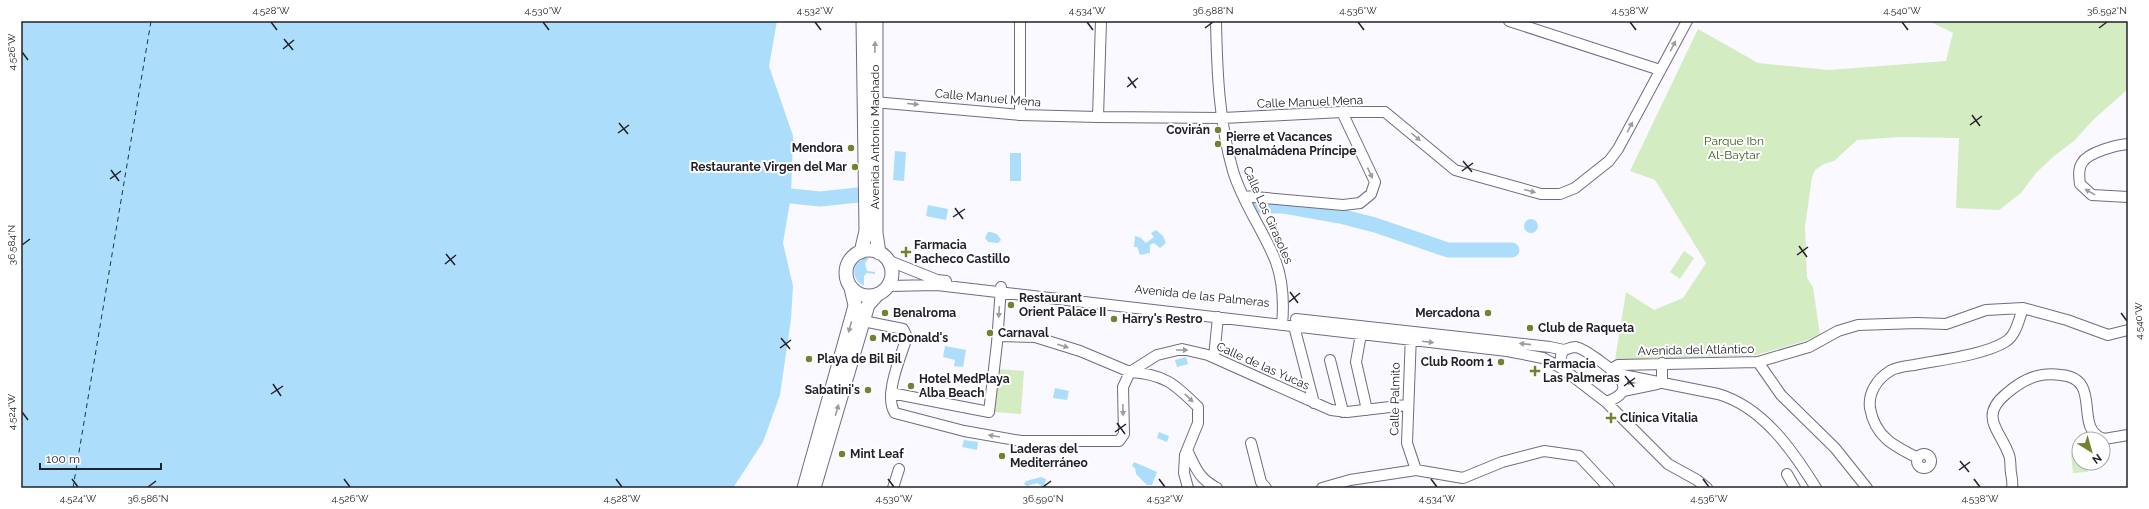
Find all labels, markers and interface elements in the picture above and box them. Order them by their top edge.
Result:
text: 4.528°W [252,5,290,16]
text: 4.530°W [524,5,562,16]
text: 4.532°W [797,5,834,16]
text: 4.534°W [1069,5,1106,16]
text: 36.588°N [1193,5,1233,16]
text: 4.536°W [1339,5,1377,16]
text: 4.538°W [1611,5,1649,16]
text: 4.540°W [1883,5,1921,16]
text: 36.592°N [2087,5,2127,16]
text: 4.526°W [6,33,17,71]
one-way arrow [872,40,878,53]
one-way arrow [1670,40,1677,51]
street label: Avenida Antonio Machado [868,65,882,209]
street label: Calle Manuel Mena [934,86,1042,110]
street label: Calle Manuel Mena [1257,93,1363,111]
one-way arrow [907,101,919,108]
one-way arrow [1626,121,1633,133]
place label: Covirán [1166,123,1210,137]
marker: Covirán [1213,125,1223,135]
place label: Pierre et Vacances Benalmádena Príncipe [1226,130,1356,158]
one-way arrow [1410,132,1421,141]
park label: Parque Ibn Al-Baytar [1704,134,1764,162]
marker: Pierre et Vacances Benalmádena Príncipe [1213,139,1223,149]
place label: Mendora [792,141,843,155]
marker: Mendora [846,143,856,153]
place label: Restaurante Virgen del Mar [691,160,847,174]
marker: Restaurante Virgen del Mar [850,162,860,172]
street label: Calle Los Girasoles [1240,164,1296,266]
one-way arrow [1367,167,1373,179]
one-way arrow [1525,188,1537,194]
one-way arrow [2084,189,2096,195]
text: 36.584°N [6,225,17,265]
place label: Farmacia Pacheco Castillo [914,238,1010,266]
marker: Farmacia Pacheco Castillo [901,247,911,257]
street label: Avenida de las Palmeras [1134,282,1270,310]
place label: Restaurant Orient Palace II [1019,291,1106,319]
marker: Restaurant Orient Palace II [1006,300,1016,310]
text: 4.540°W [2133,302,2144,340]
place label: Benalroma [893,306,956,320]
one-way arrow [995,306,1002,318]
place label: Mercadona [1415,306,1480,320]
marker: Benalroma [880,308,890,318]
marker: Mercadona [1483,308,1493,318]
place label: Harry's Restro [1122,312,1202,326]
marker: Harry's Restro [1109,314,1119,324]
one-way arrow [846,320,852,333]
place label: Club de Raqueta [1538,321,1634,335]
marker: Club de Raqueta [1525,323,1535,333]
place label: Carnaval [998,326,1049,340]
marker: Carnaval [985,328,995,338]
place label: McDonald's [881,331,948,345]
marker: McDonald's [868,333,878,343]
street label: Calle de las Yucas [1214,339,1312,393]
one-way arrow [1422,339,1434,345]
one-way arrow [1519,341,1531,347]
street label: Avenida del Atlántico [1638,342,1754,358]
one-way arrow [1057,343,1069,349]
one-way arrow [1176,347,1188,354]
place label: Playa de Bil Bil [817,352,902,366]
marker: Playa de Bil Bil [804,354,814,364]
place label: Club Room 1 [1421,355,1493,369]
marker: Club Room 1 [1496,357,1506,367]
place label: Farmacia Las Palmeras [1543,357,1620,385]
street label: Calle Palmito [1387,362,1403,436]
marker: Farmacia Las Palmeras [1530,366,1540,376]
place label: Hotel MedPlaya Alba Beach [919,372,1010,400]
marker: Hotel MedPlaya Alba Beach [906,381,916,391]
place label: Sabatini's [805,383,860,397]
marker: Sabatini's [863,385,873,395]
text: 4.524°W [6,393,17,430]
one-way arrow [1184,393,1194,403]
one-way arrow [834,404,840,416]
one-way arrow [1120,404,1127,416]
place label: Clínica Vitalia [1620,411,1698,425]
marker: Clínica Vitalia [1605,412,1617,424]
north arrow [2071,431,2111,471]
one-way arrow [988,433,1000,439]
place label: Laderas del Mediterráneo [1010,442,1088,470]
scale bar [40,445,161,471]
place label: Mint Leaf [850,447,904,461]
marker: Mint Leaf [837,449,847,459]
marker: Laderas del Mediterráneo [997,451,1007,461]
text: N [2089,451,2104,466]
text: 100 m [46,452,80,466]
text: 4.524°W [60,493,97,504]
text: 36.586°N [127,493,169,504]
text: 4.526°W [331,493,369,504]
text: 4.528°W [603,493,641,504]
text: 4.530°W [875,493,913,504]
text: 36.590°N [1023,493,1063,504]
text: 4.532°W [1147,493,1184,504]
text: 4.534°W [1419,493,1456,504]
text: 4.536°W [1690,493,1728,504]
text: 4.538°W [1961,493,1999,504]

